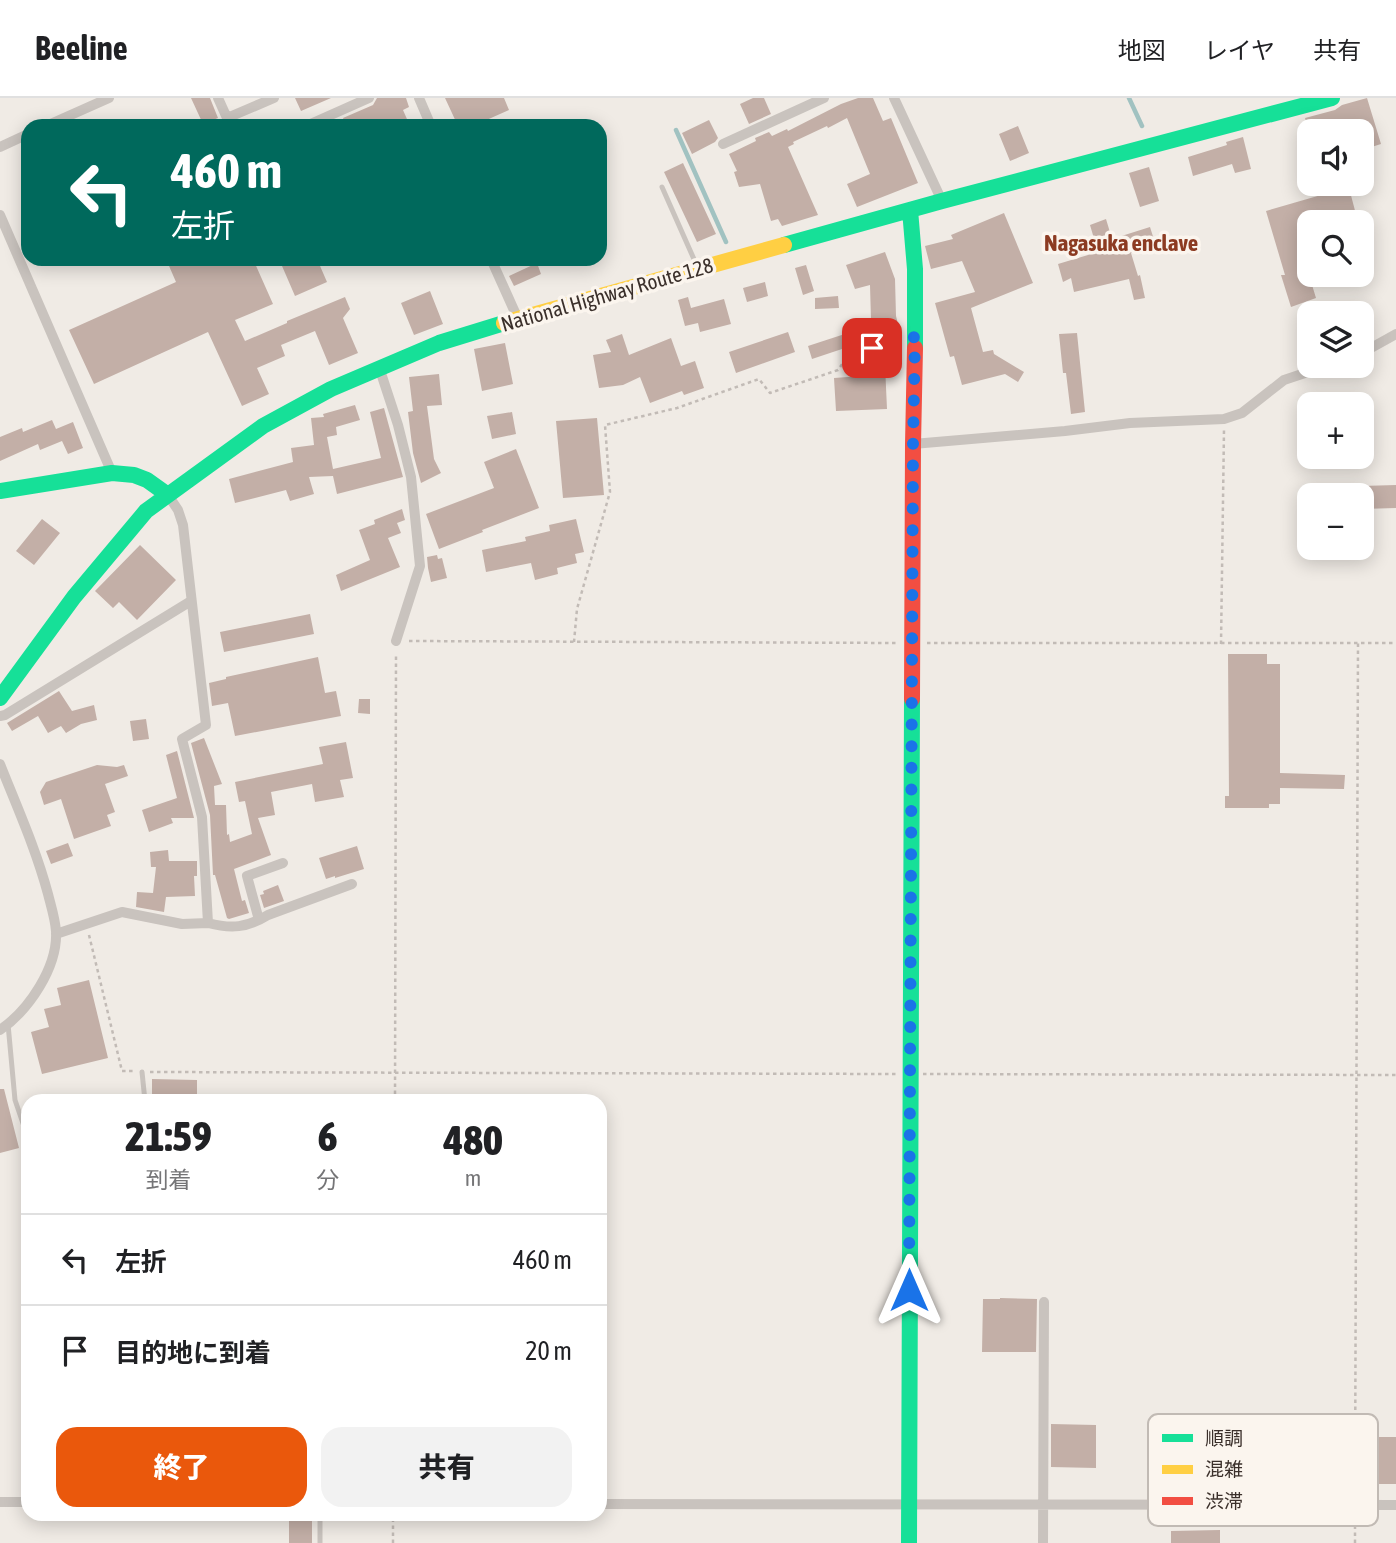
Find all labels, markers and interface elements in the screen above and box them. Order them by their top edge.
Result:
text: Beeline [35,29,128,67]
text: 地図 [1118,37,1166,64]
text: レイヤ [1204,37,1275,64]
text: 共有 [1313,37,1361,64]
map controls [1297,119,1374,560]
button: sound [1297,119,1374,196]
text: 460 m [171,142,282,198]
icon: left [56,147,147,238]
text: 左折 [171,207,235,244]
button: search [1297,210,1374,287]
district label: Nagasuka enclave [1044,230,1198,256]
street label: National Highway Route 128 [498,252,716,336]
button: layers [1297,301,1374,378]
pin [842,318,902,378]
icon: arrive [853,329,891,367]
button: + [1297,392,1374,469]
button: − [1297,483,1374,560]
text: 21:59 [125,1112,212,1160]
text: 6 [318,1112,337,1160]
text: 480 [443,1116,503,1164]
text: m [465,1165,481,1191]
text: 到着 [146,1167,192,1193]
text: 分 [316,1167,339,1193]
icon: left [56,1241,94,1279]
text: 460 m [513,1245,572,1275]
text: 左折 [115,1247,167,1277]
position arrow [872,1253,946,1327]
icon: arrive [56,1332,94,1370]
text: 20 m [525,1336,572,1366]
text: 目的地に到着 [115,1338,271,1368]
legend [1148,1414,1378,1526]
button: 終了 [56,1427,307,1507]
button: 共有 [321,1427,572,1507]
text: 順調 [1205,1427,1243,1449]
text: 混雑 [1205,1458,1243,1480]
text: 渋滞 [1205,1490,1243,1512]

